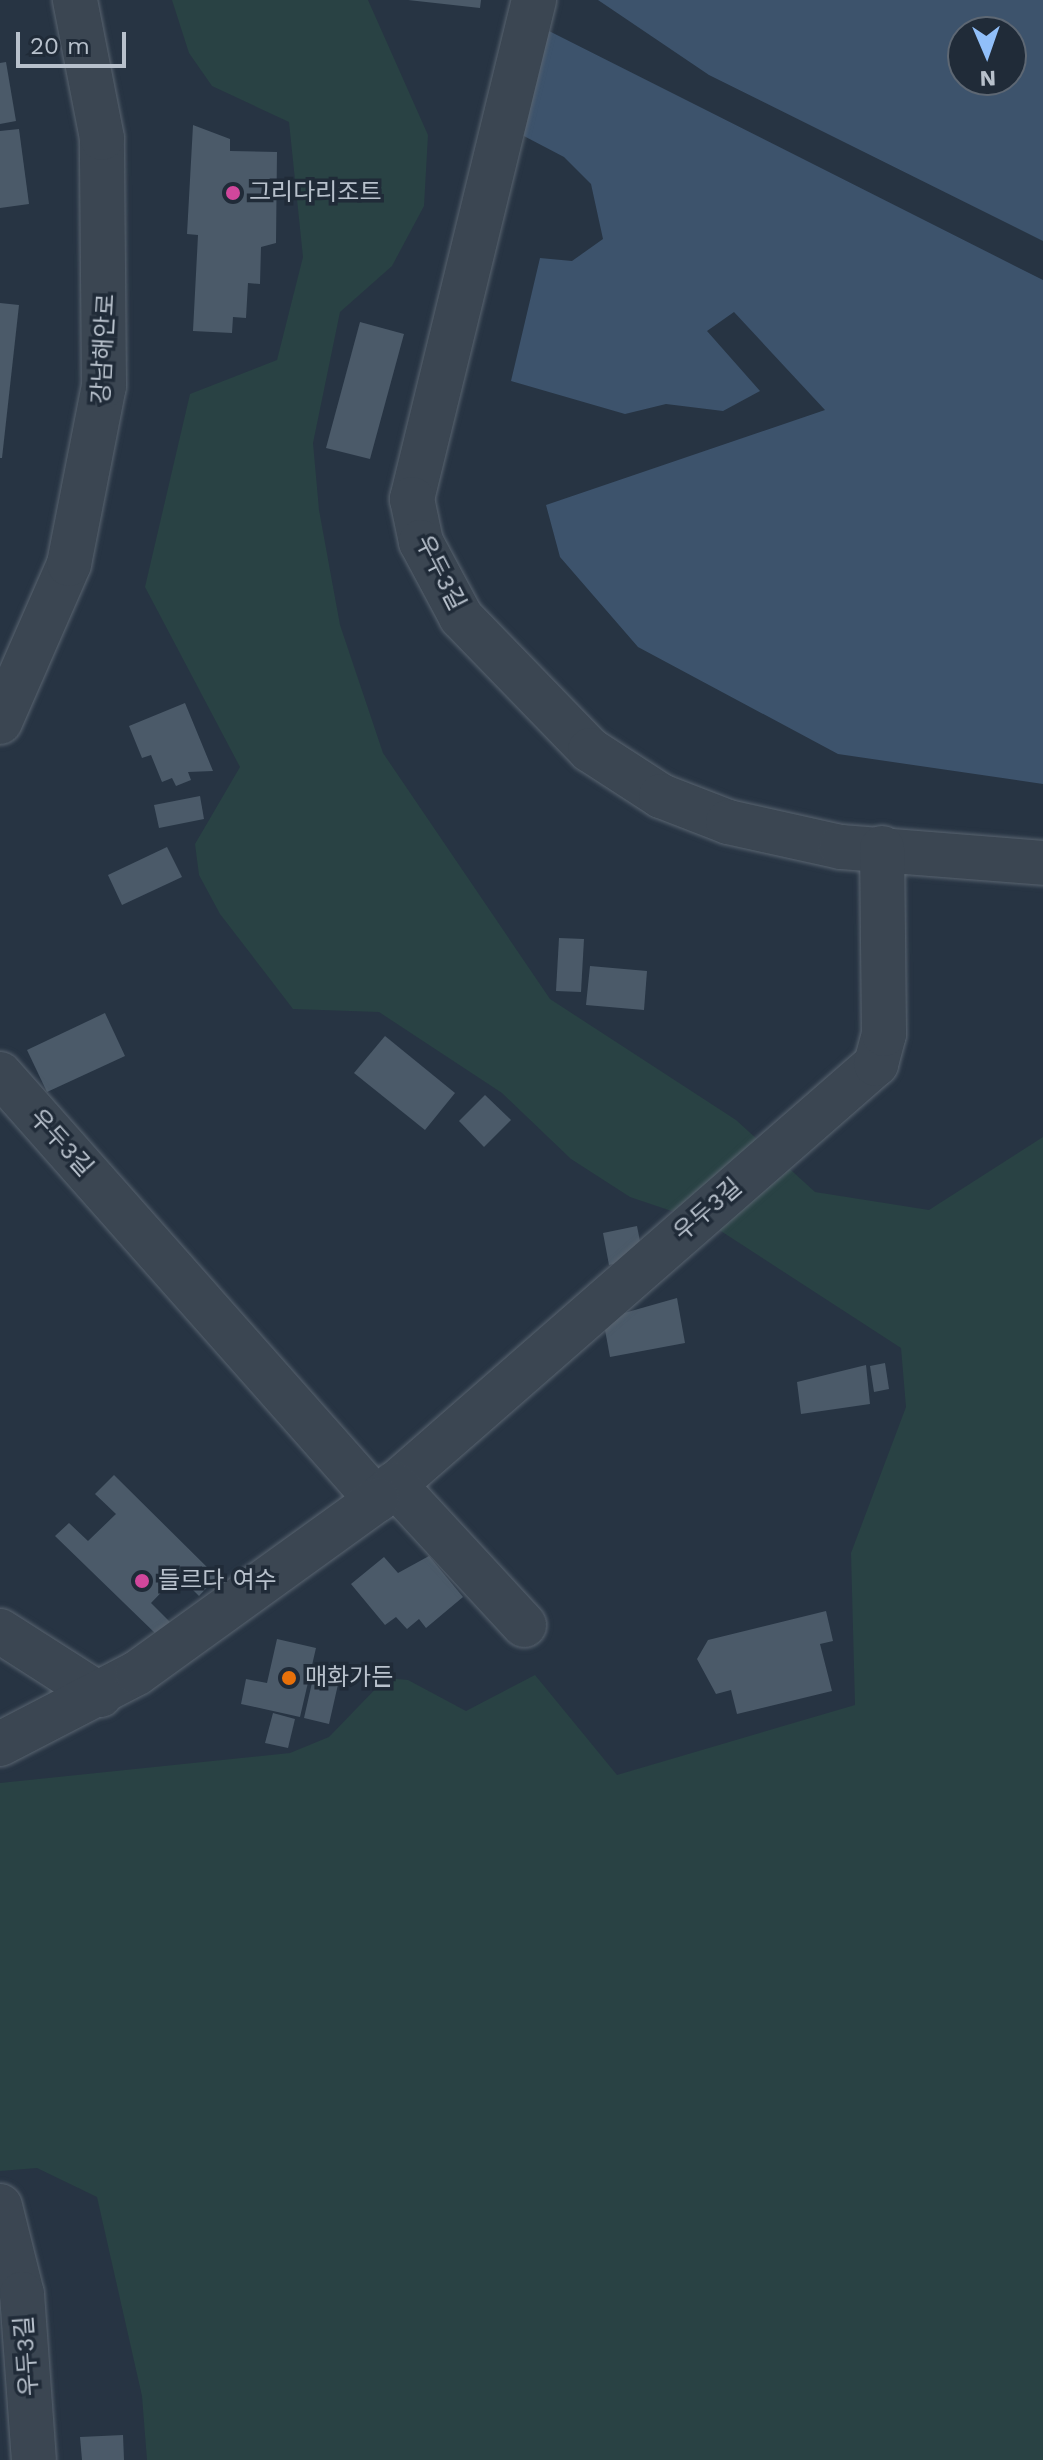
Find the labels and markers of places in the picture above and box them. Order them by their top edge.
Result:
place label: 그리다리조트 [249,179,381,207]
marker: 그리다리조트 [224,184,242,202]
place label: 들르다 여수 [158,1567,277,1595]
marker: 들르다 여수 [133,1572,151,1590]
place label: 매화가든 [305,1664,393,1692]
marker: 매화가든 [280,1669,298,1687]

